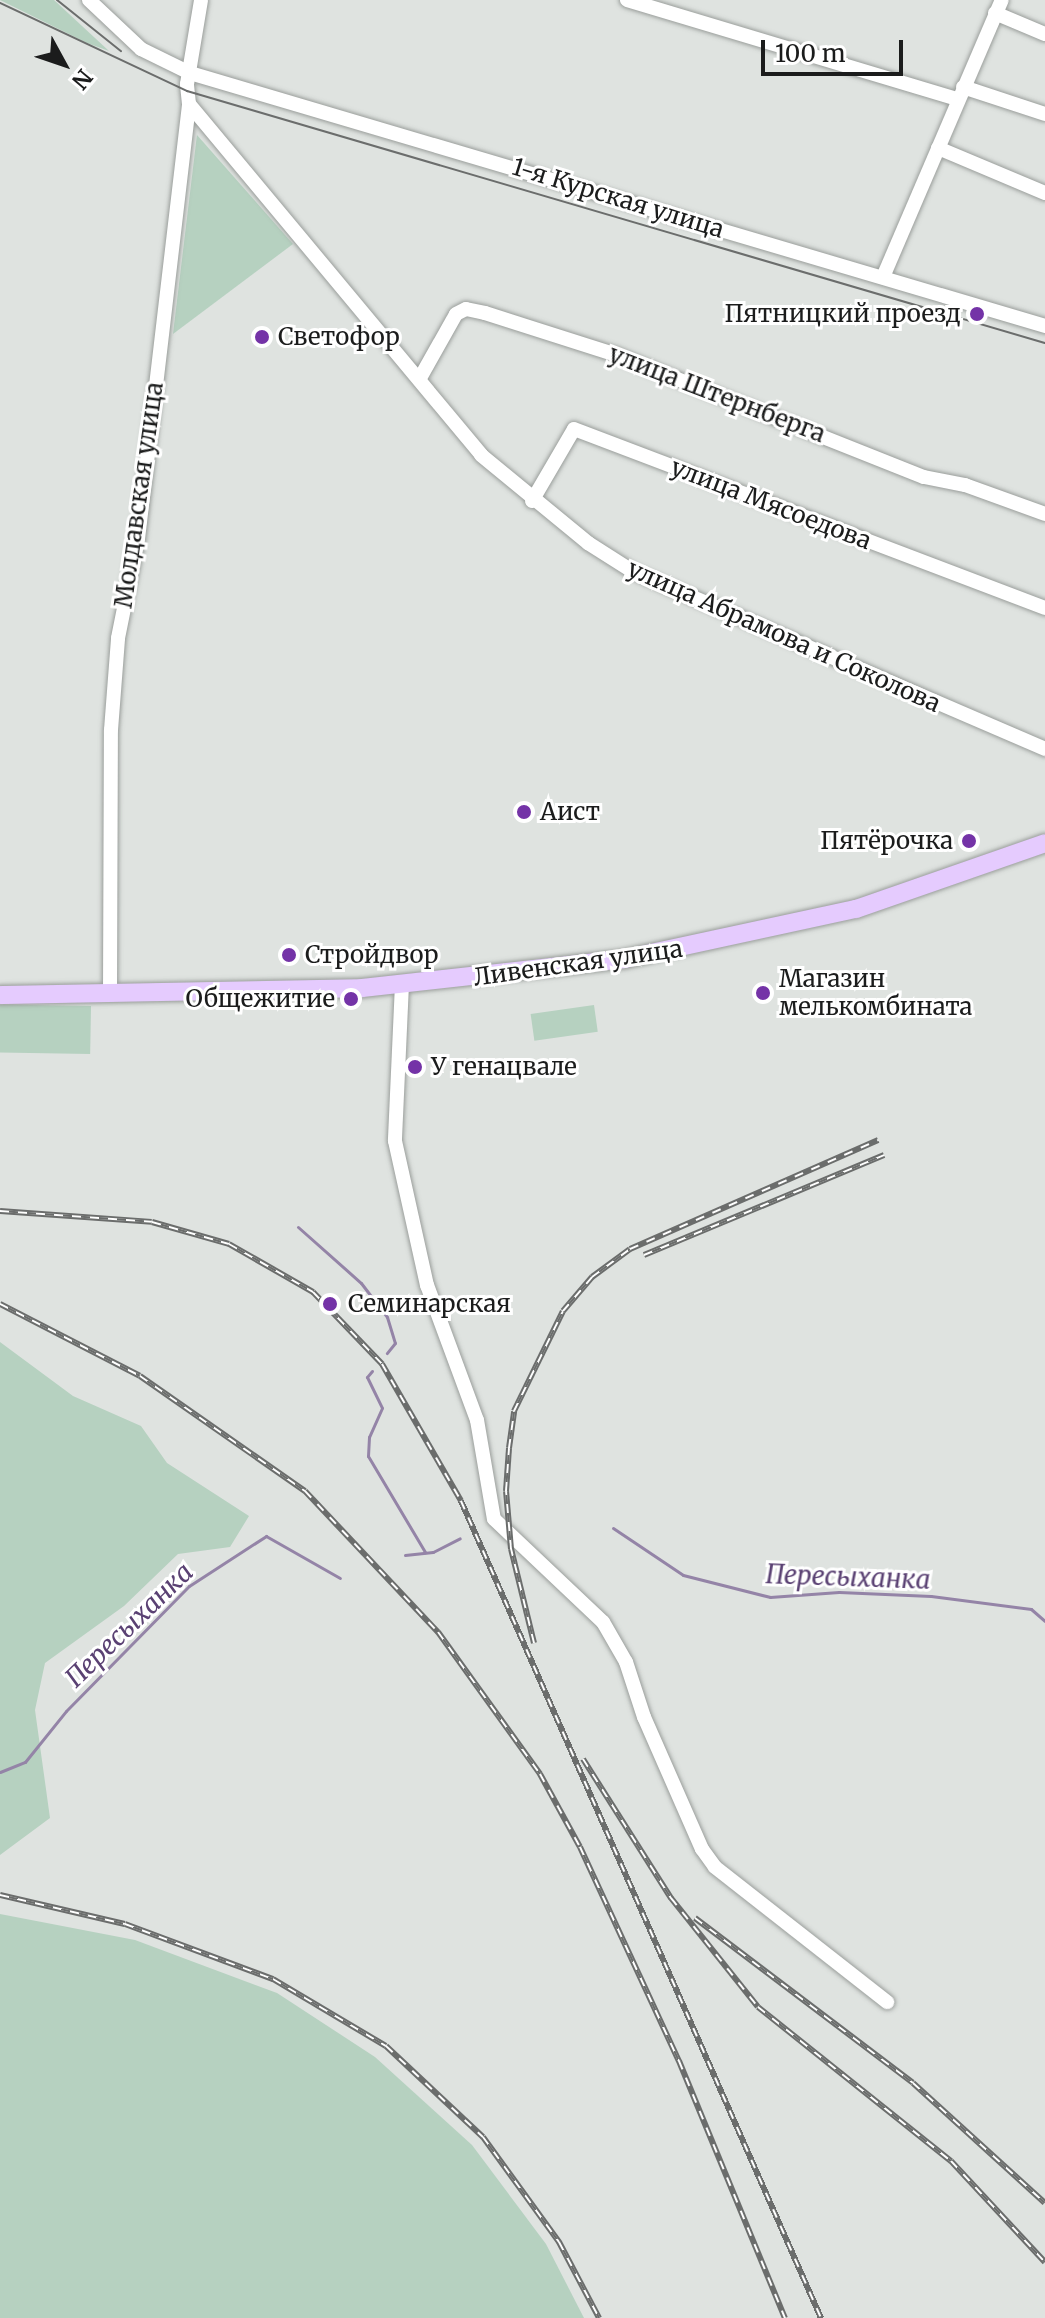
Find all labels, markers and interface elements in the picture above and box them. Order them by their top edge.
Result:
north arrow [24,24,104,104]
scale bar [765,24,907,74]
text: 100 m [775,38,845,69]
text: N [66,64,99,95]
street label: 1-я Курская улица [509,152,727,244]
place label: Пятницкий проезд [724,300,961,328]
marker: Пятницкий проезд [968,305,986,323]
place label: Светофор [278,323,400,351]
marker: Светофор [253,328,271,346]
street label: улица Штернберга [605,339,829,449]
street label: Молдавская улица [109,380,169,610]
street label: улица Мясоедова [667,453,875,555]
street label: улица Абрамова и Соколова [623,554,945,718]
place label: Аист [540,798,600,826]
marker: Аист [515,803,533,821]
place label: Пятёрочка [820,827,953,855]
marker: Пятёрочка [960,832,978,850]
street label: Ливенская улица [472,934,684,992]
place label: Стройдвор [305,941,438,969]
marker: Стройдвор [280,946,298,964]
place label: Магазин мелькомбината [779,965,972,1021]
marker: Магазин мелькомбината [754,984,772,1002]
place label: Общежитие [186,985,335,1013]
marker: Общежитие [342,990,360,1008]
place label: У генацвале [431,1053,577,1081]
marker: У генацвале [406,1058,424,1076]
place label: Семинарская [348,1290,511,1318]
marker: Семинарская [319,1293,341,1315]
water label: Пересыханка [59,1557,199,1693]
water label: Пересыханка [765,1559,931,1595]

